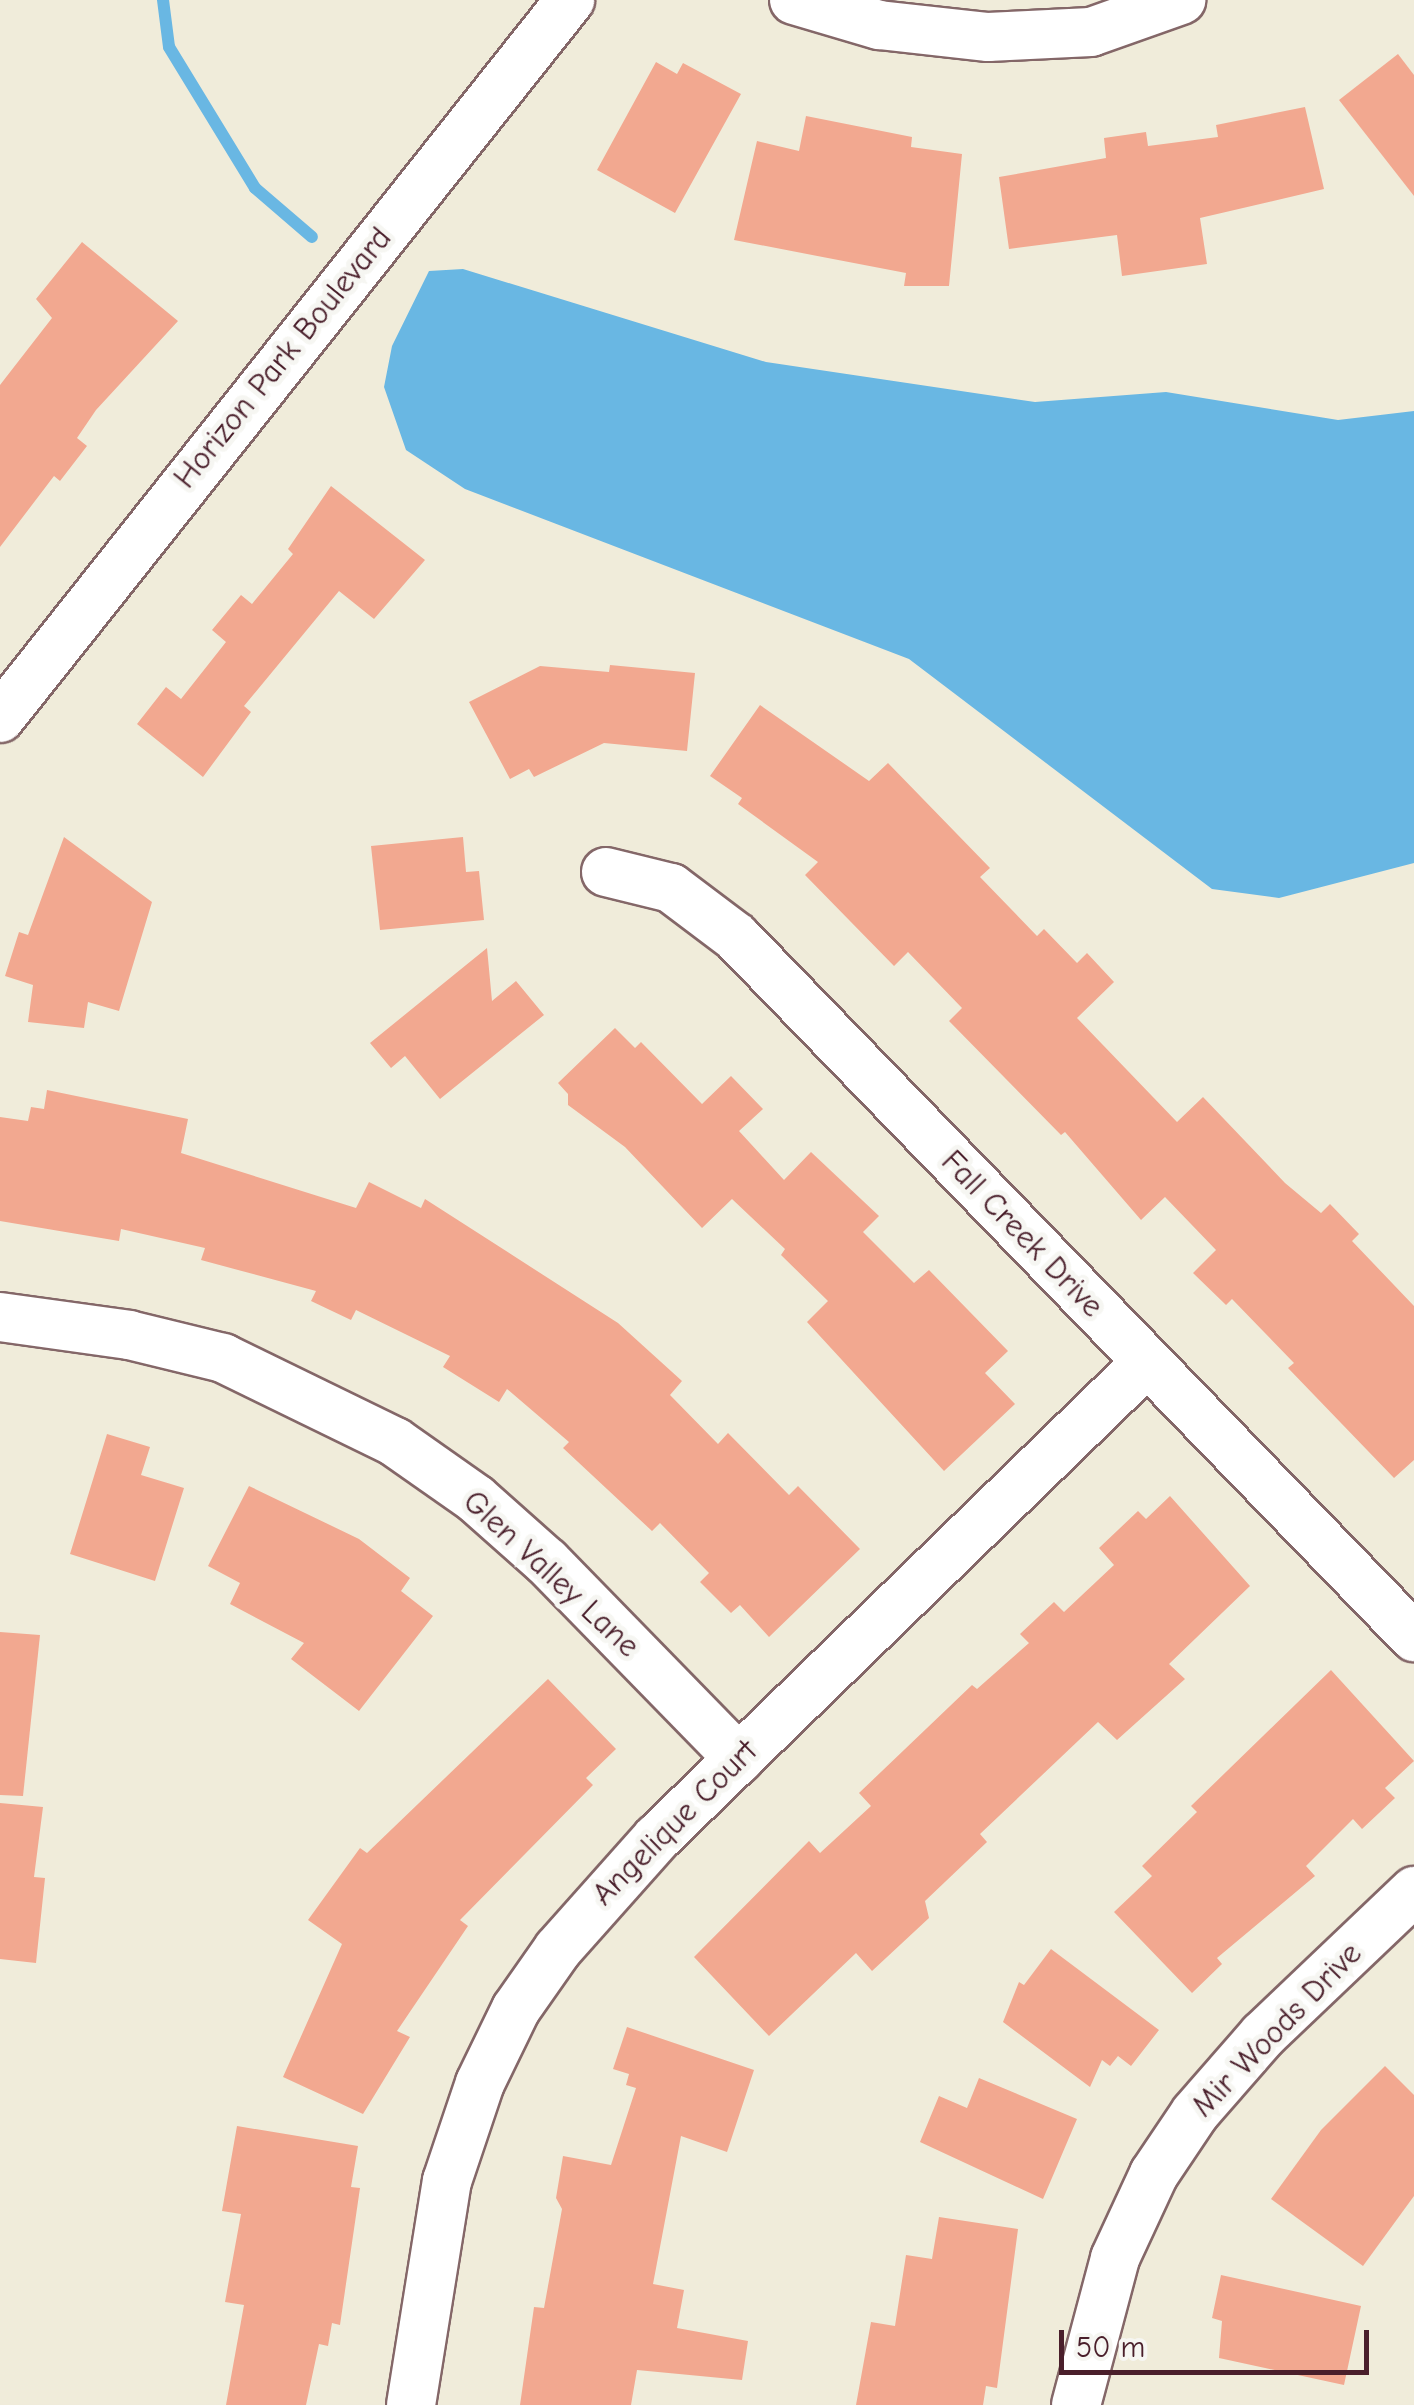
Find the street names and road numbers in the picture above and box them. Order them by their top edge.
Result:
street label: Horizon Park Boulevard [166,220,400,496]
street label: Fall Creek Drive [933,1143,1111,1325]
street label: Glen Valley Lane [455,1483,647,1665]
street label: Angelique Court [584,1732,766,1914]
street label: Mir Woods Drive [1184,1935,1370,2125]

